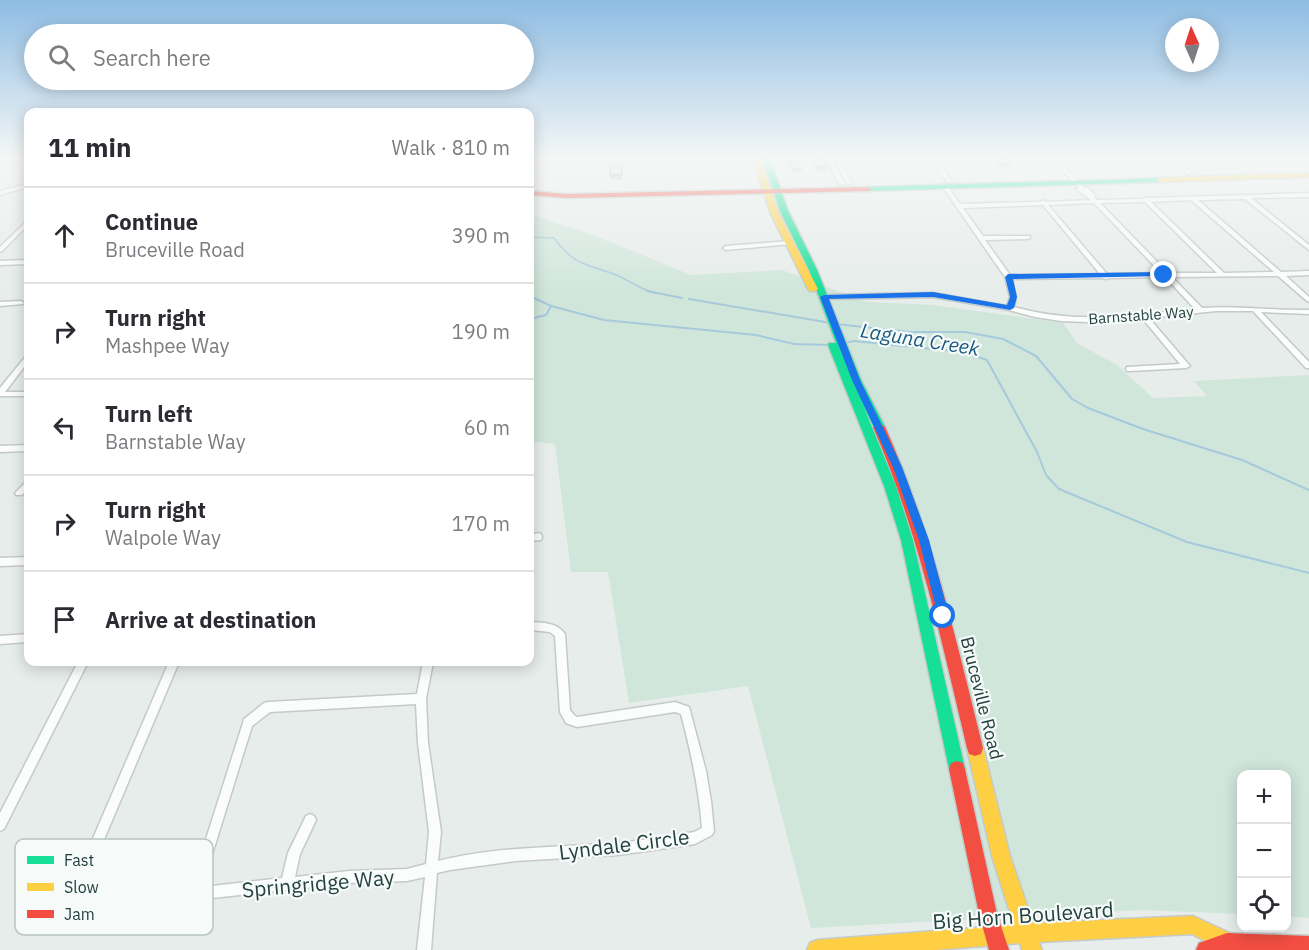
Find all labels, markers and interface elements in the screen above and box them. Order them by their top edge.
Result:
north arrow [1165,18,1219,72]
search box [24,24,534,90]
icon: search [45,41,78,74]
text: Search here [93,43,211,72]
text: 11 min [48,130,132,164]
text: Walk · 810 m [392,134,510,161]
text: Continue [105,207,198,236]
icon: ahead [48,219,81,252]
text: 390 m [452,222,510,249]
text: Bruceville Road [105,236,245,263]
route end [1150,261,1176,287]
street label: Barnstable Way [1088,302,1195,328]
text: Turn right [105,303,206,332]
icon: right [48,315,81,348]
water label: Laguna Creek [859,316,982,362]
text: 190 m [452,318,510,345]
text: Mashpee Way [105,332,229,359]
text: Turn left [105,399,193,428]
icon: left [48,411,81,444]
text: 60 m [464,414,510,441]
text: Barnstable Way [105,428,246,455]
text: Turn right [105,495,206,524]
icon: right [48,507,81,540]
text: 170 m [452,510,510,537]
text: Walpole Way [105,524,221,551]
route start [929,602,955,628]
icon: arrive [48,603,81,636]
text: Arrive at destination [105,605,316,634]
street label: Bruceville Road [956,634,1008,762]
map controls [1237,770,1291,932]
button: + [1237,770,1291,824]
street label: Lyndale Circle [557,822,691,866]
button: − [1237,824,1291,878]
legend [15,839,213,935]
text: Fast [64,850,94,870]
street label: Springridge Way [241,862,396,904]
text: Slow [64,877,99,897]
button: locate [1237,878,1291,932]
street label: Big Horn Boulevard [931,895,1115,935]
text: Jam [64,904,95,924]

